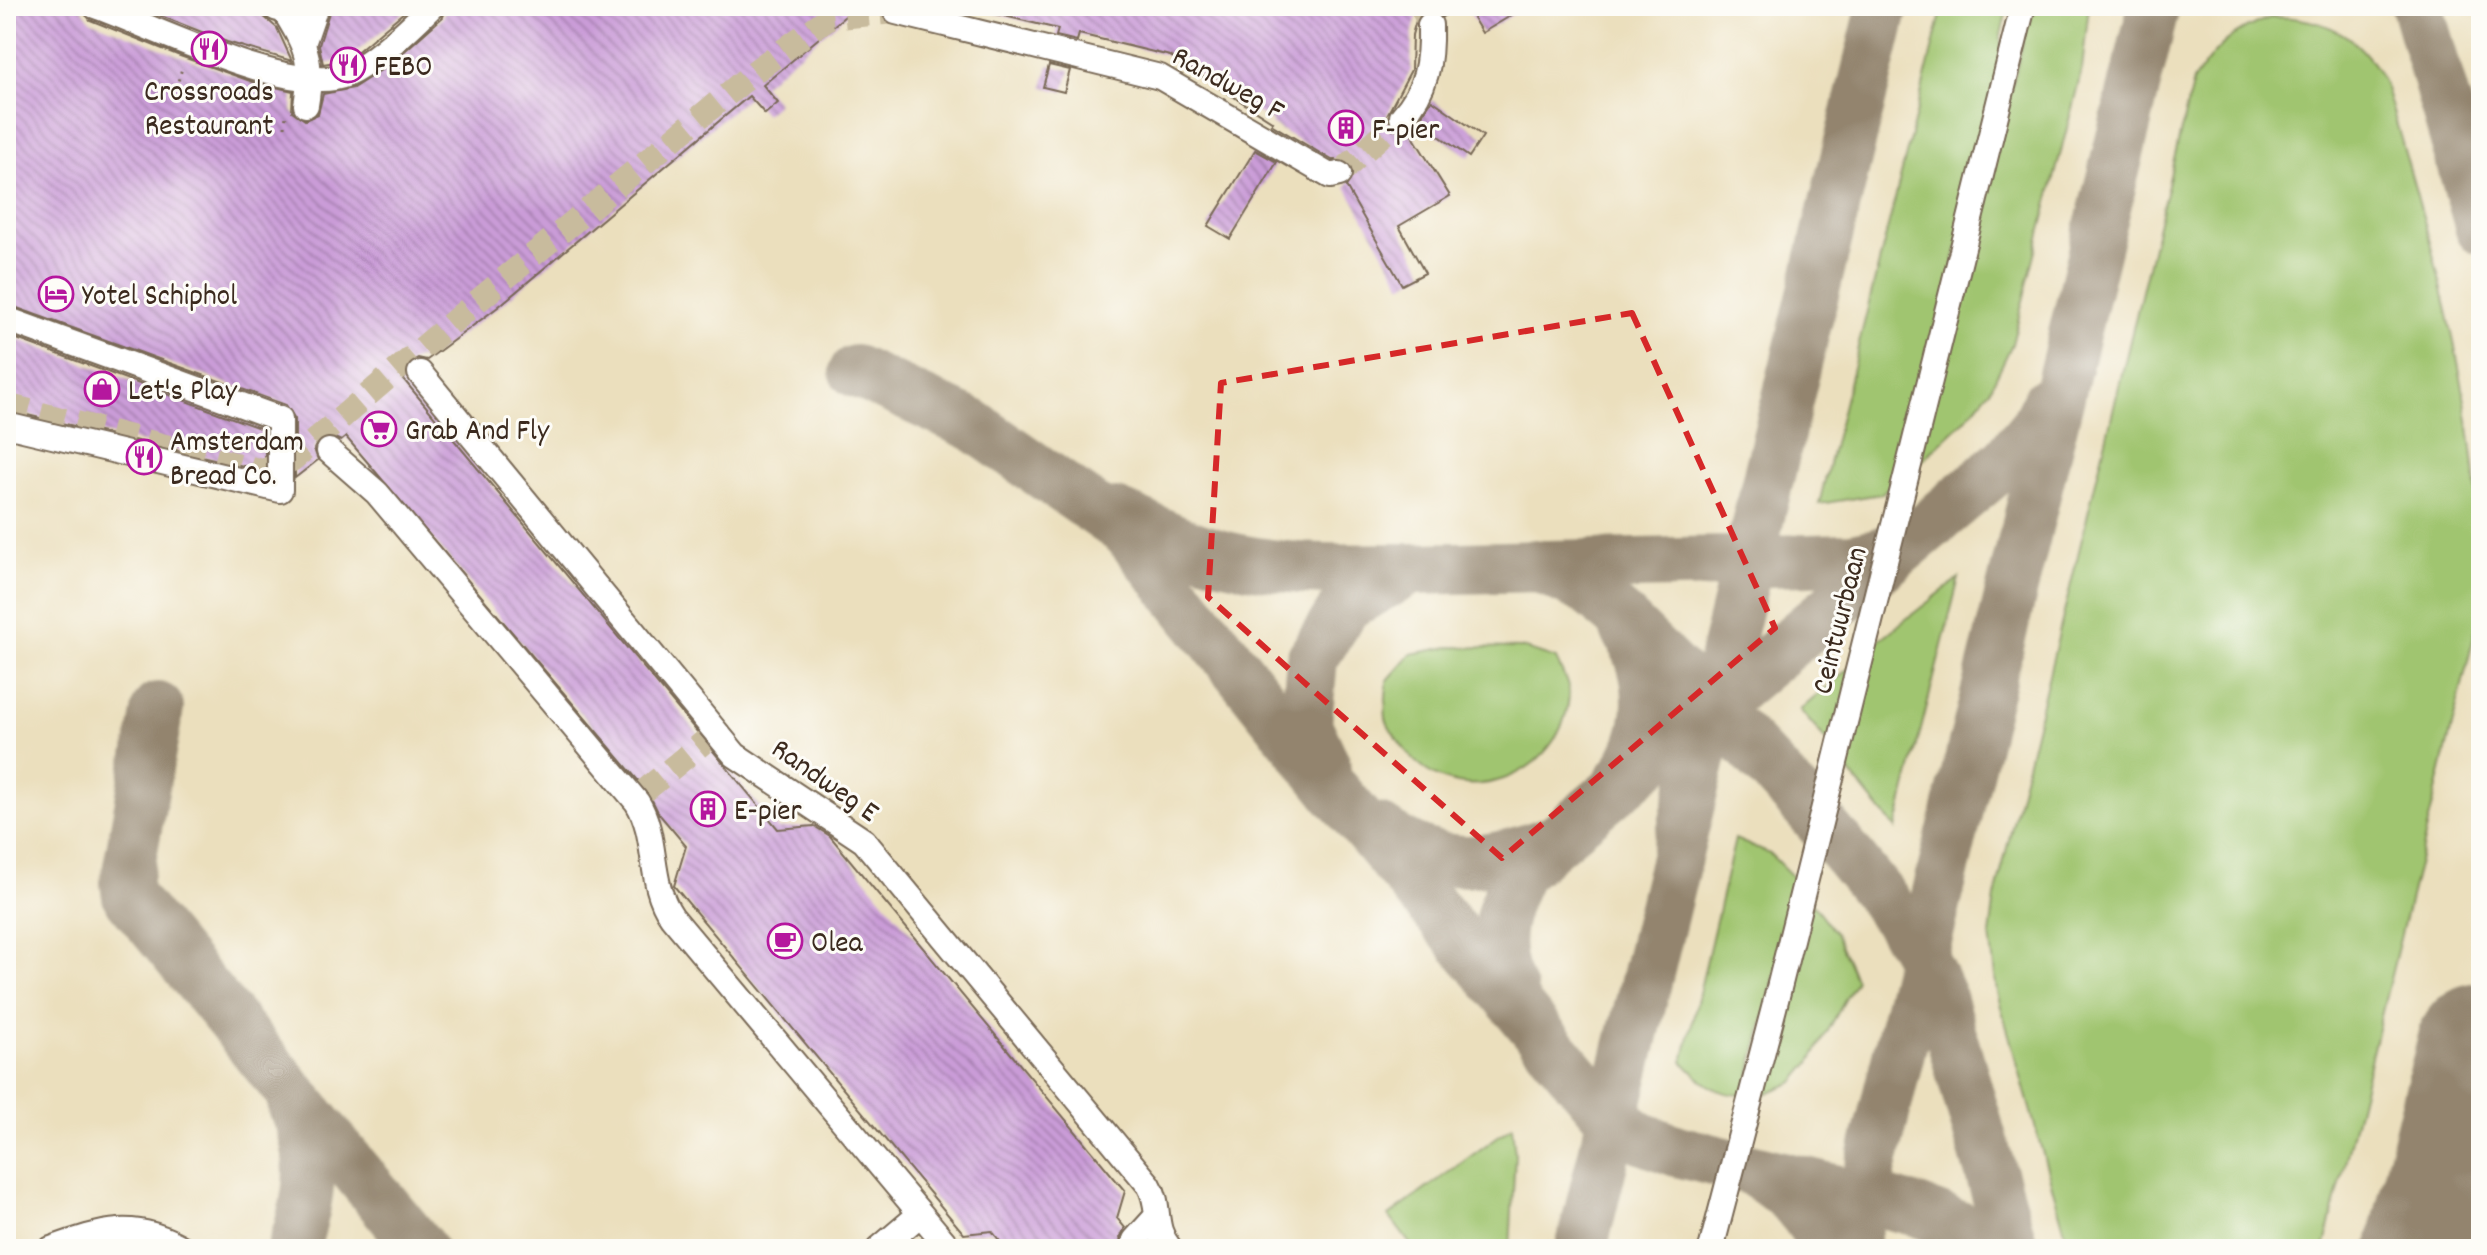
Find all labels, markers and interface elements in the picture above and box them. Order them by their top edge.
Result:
restaurant icon: Crossroads Restaurant [190,30,228,68]
street label: Randweg F [1163,37,1291,135]
restaurant icon: FEBO [329,46,367,84]
place label: FEBO [374,48,432,91]
place label: Crossroads Restaurant [144,73,274,150]
building icon: F-pier [1327,109,1365,147]
place label: F-pier [1372,111,1439,154]
hotel icon: Yotel Schiphol [37,275,75,313]
place label: Yotel Schiphol [82,277,237,320]
shop icon: Let's Play [83,370,121,408]
place label: Let's Play [128,372,238,415]
supermarket icon: Grab And Fly [360,410,398,448]
place label: Grab And Fly [405,412,550,455]
place label: Amsterdam Bread Co. [170,423,304,500]
restaurant icon: Amsterdam Bread Co. [125,438,163,476]
street label: Ceintuurbaan [1803,543,1881,699]
street label: Randweg E [761,730,886,836]
building icon: E-pier [689,790,727,828]
place label: E-pier [734,792,802,835]
cafe icon: Olea [766,922,804,960]
place label: Olea [811,924,864,967]

